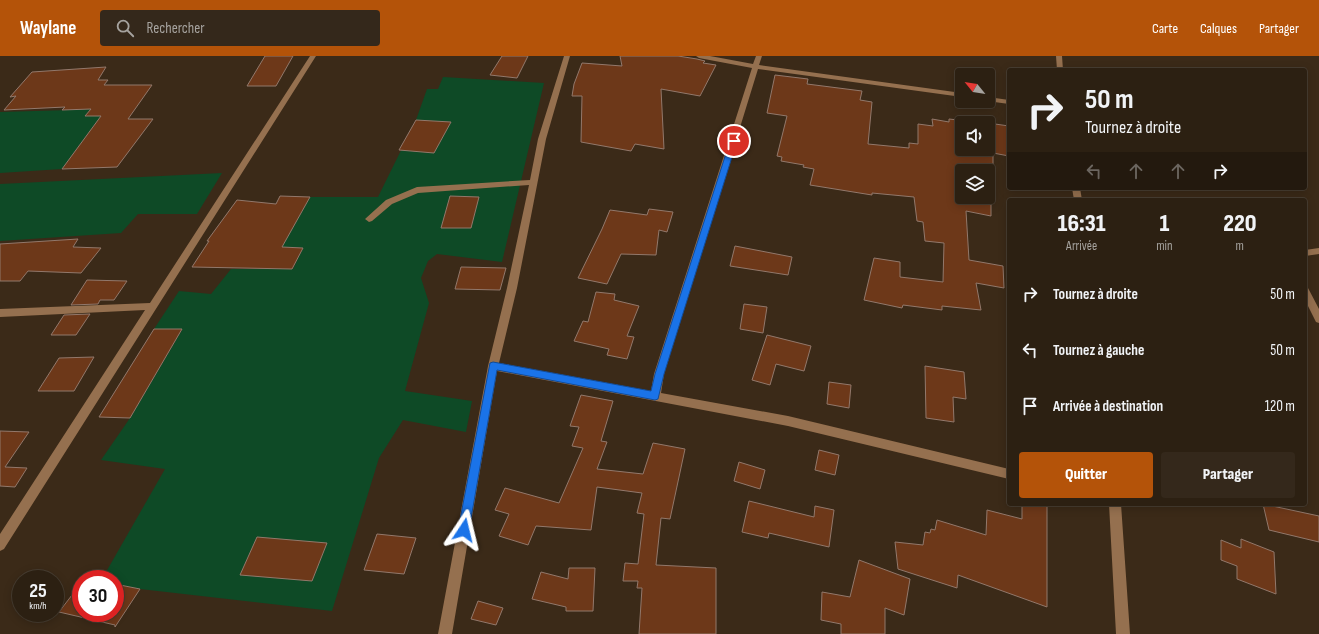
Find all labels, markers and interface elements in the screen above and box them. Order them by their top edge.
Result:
search box [100,10,380,46]
text: Waylane [20,17,76,40]
icon: search [114,17,136,39]
text: Rechercher [146,19,205,38]
text: Carte [1152,20,1178,37]
text: Calques [1200,20,1237,37]
text: Partager [1259,20,1299,37]
north arrow [955,68,995,108]
map controls [955,68,995,204]
text: 50 m [1085,83,1134,116]
icon: right [1019,84,1071,136]
button: sound [955,116,995,156]
text: Tournez à droite [1085,117,1181,138]
pin [717,124,751,158]
icon: arrive [723,130,745,152]
icon: left [1083,160,1105,182]
icon: ahead [1125,160,1147,182]
icon: ahead [1167,160,1189,182]
icon: right [1209,160,1231,182]
button: layers [955,164,995,204]
text: 16:31 [1058,209,1106,238]
text: 1 [1159,209,1169,238]
text: 220 [1223,209,1256,238]
text: Arrivée [1066,238,1097,254]
text: min [1156,238,1173,254]
text: m [1236,238,1244,254]
icon: right [1019,283,1041,305]
text: Tournez à droite [1053,285,1138,304]
text: 50 m [1270,285,1295,304]
icon: left [1019,339,1041,361]
text: Tournez à gauche [1053,341,1144,360]
text: 50 m [1270,341,1295,360]
icon: arrive [1019,395,1041,417]
text: Arrivée à destination [1053,397,1163,416]
text: 120 m [1265,397,1295,416]
button: Quitter [1019,452,1153,498]
button: Partager [1161,452,1295,498]
position arrow [443,509,485,551]
speed limit sign: 30 [72,570,124,622]
text: 25 [29,579,47,603]
text: km/h [29,600,47,612]

